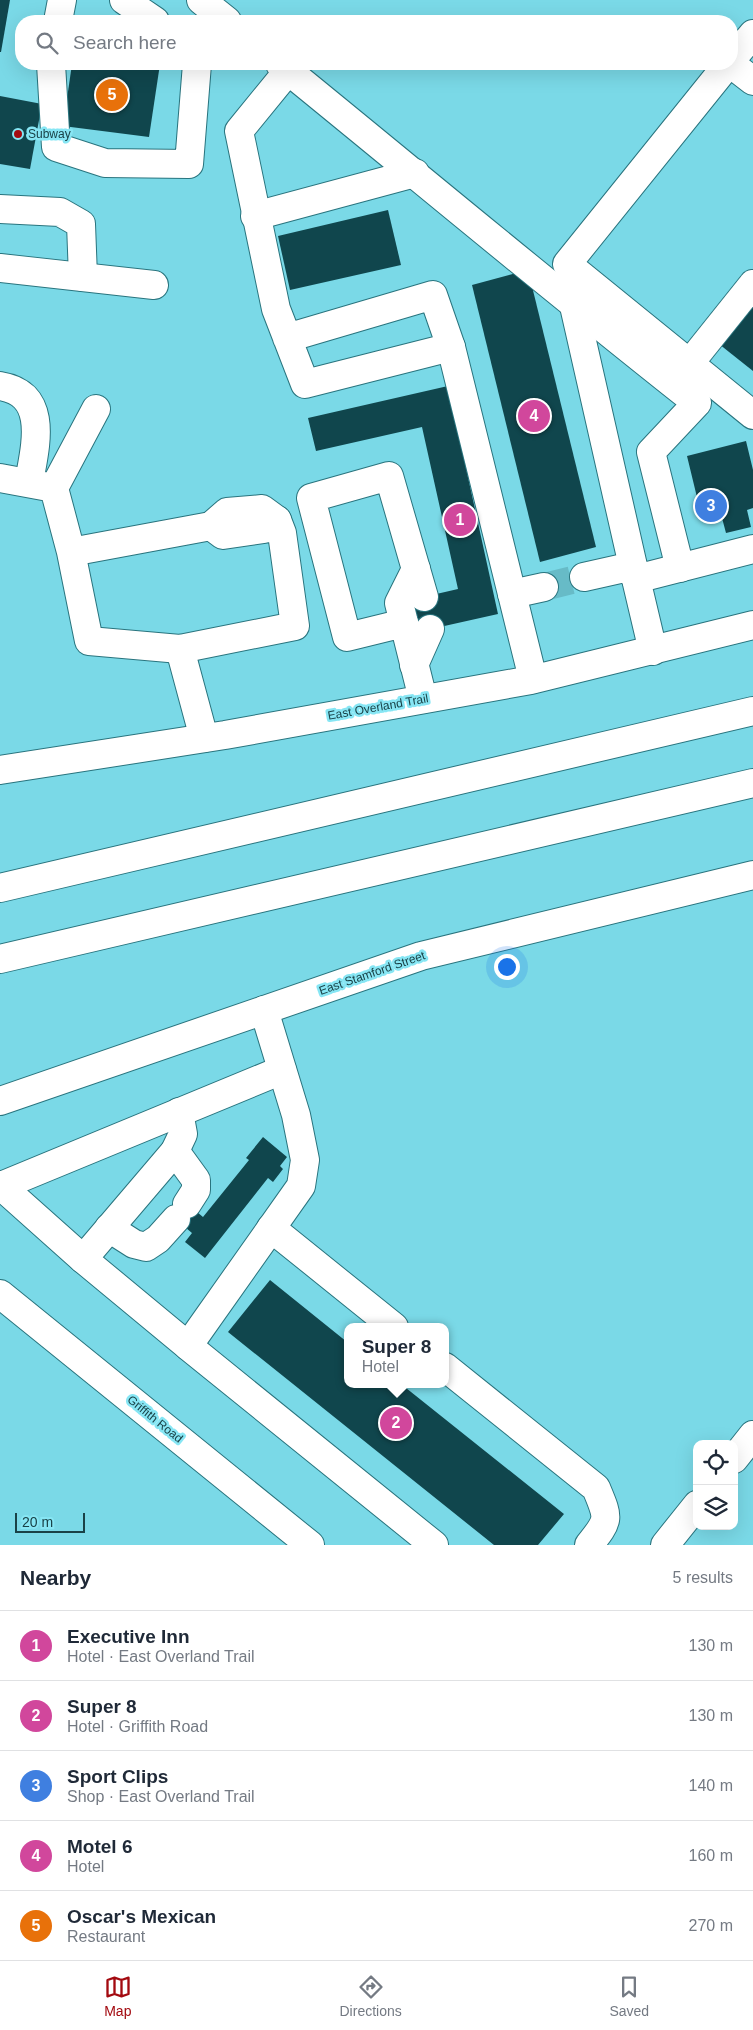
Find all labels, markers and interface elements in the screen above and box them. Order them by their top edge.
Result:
search box [15,15,738,70]
icon: search [33,29,61,57]
text: Search here [73,32,177,53]
pin: 5 [96,76,128,114]
place label: Subway [28,127,71,141]
marker: Subway [12,128,24,140]
pin: 4 [518,397,550,435]
pin: 3 [695,487,727,525]
pin: 1 [444,501,476,539]
street label: East Overland Trail [327,691,429,723]
street label: East Stamford Street [317,948,428,998]
your location [494,954,520,980]
popup [344,1323,449,1388]
text: Super 8 [362,1336,431,1357]
text: Hotel [362,1358,399,1375]
street label: Griffith Road [124,1392,186,1446]
pin: 2 [380,1404,412,1442]
map controls [693,1440,738,1530]
button: locate [693,1440,738,1485]
button: layers [693,1485,738,1530]
scale bar [15,1510,85,1533]
text: 20 m [22,1514,53,1530]
text: Nearby [20,1566,91,1589]
text: 5 results [673,1569,733,1586]
text: Executive Inn [67,1626,190,1647]
text: 1 [32,1637,40,1654]
text: 130 m [689,1637,733,1654]
text: Hotel · East Overland Trail [67,1648,255,1665]
text: Super 8 [67,1696,137,1717]
text: 2 [32,1707,40,1724]
text: 130 m [689,1707,733,1724]
text: Hotel · Griffith Road [67,1718,208,1735]
text: Sport Clips [67,1766,168,1787]
text: 3 [32,1777,40,1794]
text: 140 m [689,1777,733,1794]
text: Shop · East Overland Trail [67,1788,255,1805]
text: Motel 6 [67,1836,132,1857]
text: 4 [32,1847,40,1864]
text: 160 m [689,1847,733,1864]
text: Hotel [67,1858,104,1875]
text: Oscar's Mexican [67,1906,216,1927]
text: 5 [32,1917,40,1934]
text: 270 m [689,1917,733,1934]
text: Restaurant [67,1928,145,1945]
tab: Map [104,1973,132,2019]
tab: Directions [340,1973,402,2019]
tab: Saved [609,1973,649,2019]

